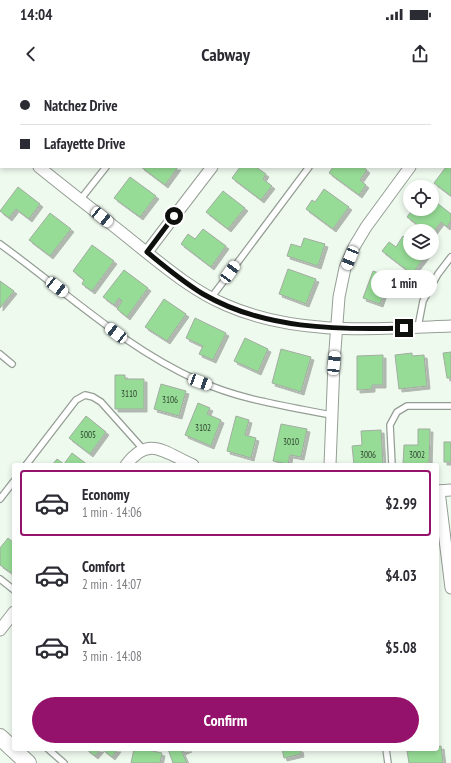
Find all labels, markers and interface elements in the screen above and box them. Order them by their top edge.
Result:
text: 14:04 [20,5,52,24]
icon: back [20,43,42,65]
text: Cabway [201,43,250,66]
icon: share [409,43,431,65]
text: Natchez Drive [44,96,118,115]
text: Lafayette Drive [44,134,125,153]
map controls [403,180,439,260]
button: locate [403,180,439,216]
car [89,205,115,229]
route start [165,207,183,225]
button: layers [403,224,439,260]
car [340,245,360,271]
car [218,259,242,285]
callout: 1 min [371,270,437,298]
car [44,275,70,299]
text: 1 min [391,275,417,292]
route end [395,319,413,337]
car [103,321,129,345]
car [327,350,341,376]
car [187,372,213,392]
house number: 3110 [121,388,137,399]
house number: 3106 [162,394,178,405]
house number: 3102 [195,422,211,433]
house number: 5005 [80,429,96,440]
house number: 3010 [283,436,299,447]
house number: 3006 [360,449,376,460]
house number: 3002 [409,449,425,460]
icon: car [34,485,70,521]
text: Economy [82,485,130,504]
text: $2.99 [385,494,417,513]
text: 1 min · 14:06 [82,504,142,521]
icon: car [34,557,70,593]
text: Comfort [82,557,125,576]
text: $4.03 [385,566,417,585]
text: 2 min · 14:07 [82,576,142,593]
icon: car [34,629,70,665]
text: XL [82,629,96,648]
text: $5.08 [385,638,417,657]
text: 3 min · 14:08 [82,648,142,665]
button: Confirm [32,697,419,743]

